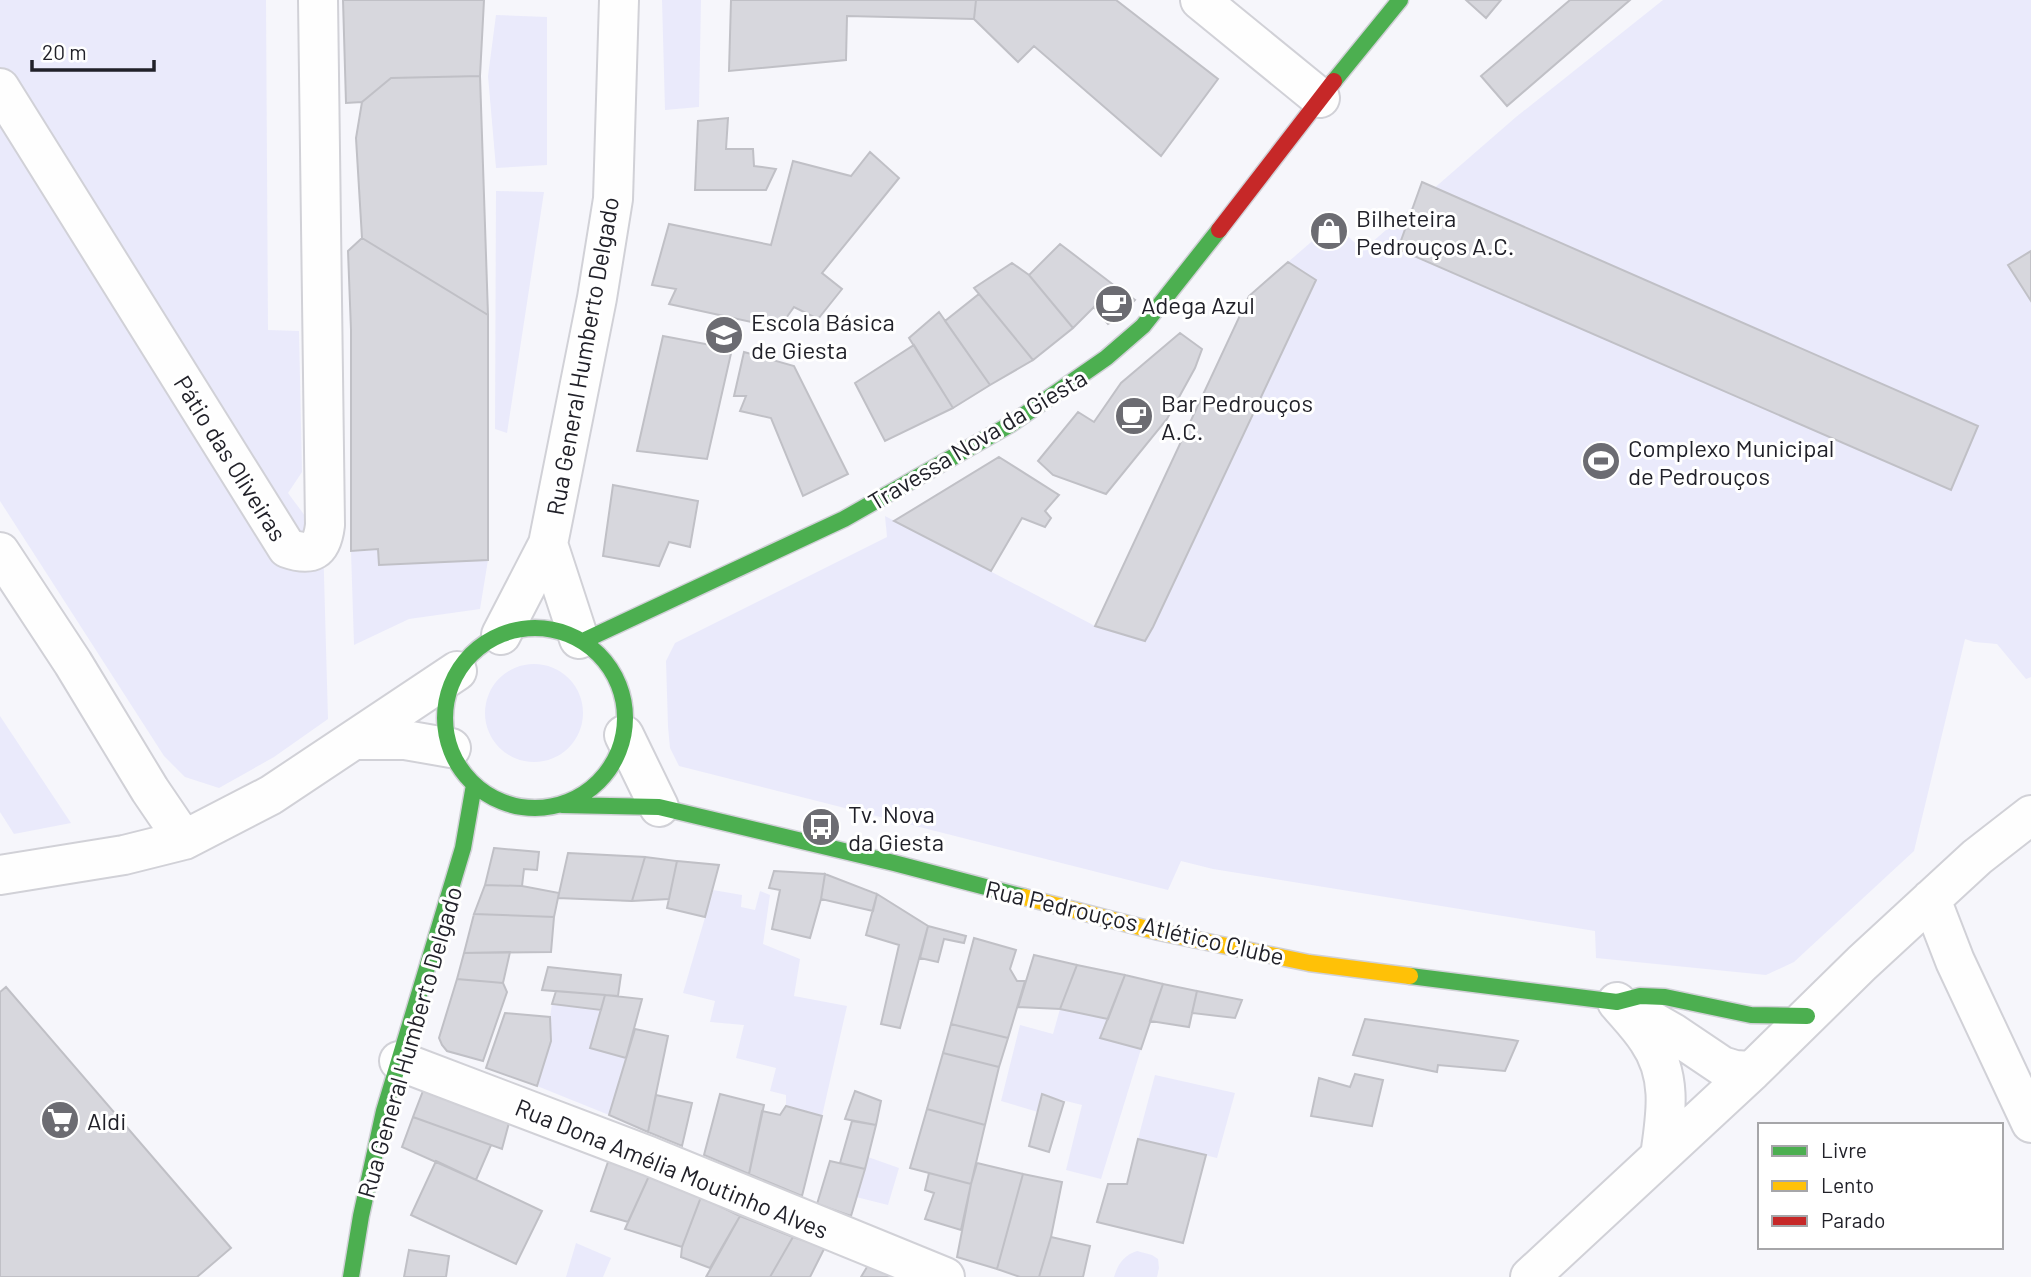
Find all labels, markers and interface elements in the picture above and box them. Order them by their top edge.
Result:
scale bar [32,28,154,72]
text: 20 m [42,39,87,64]
street label: Rua General Humberto Delgado [540,195,624,517]
place label: Bilheteira Pedrouços A.C. [1356,203,1514,260]
shop icon: Bilheteira Pedrouços A.C. [1308,210,1350,252]
cafe icon: Adega Azul [1093,283,1135,325]
place label: Adega Azul [1141,290,1255,319]
place label: Escola Básica de Giesta [751,307,895,364]
school or university icon: Escola Básica de Giesta [703,314,745,356]
street label: Travessa Nova da Giesta [863,362,1091,516]
street label: Pátio das Oliveiras [168,370,294,546]
place label: Bar Pedrouços A.C. [1161,388,1313,445]
cafe icon: Bar Pedrouços A.C. [1113,395,1155,437]
place label: Complexo Municipal de Pedrouços [1628,433,1834,490]
sports icon: Complexo Municipal de Pedrouços [1580,440,1622,482]
place label: Tv. Nova da Giesta [848,799,944,856]
bus stop icon: Tv. Nova da Giesta [800,806,842,848]
street label: Rua Pedrouços Atlético Clube [983,873,1287,971]
street label: Rua General Humberto Delgado [351,883,467,1201]
street label: Rua Dona Amélia Moutinho Alves [511,1092,833,1244]
supermarket icon: Aldi [39,1099,81,1141]
place label: Aldi [87,1106,126,1135]
legend [1758,1123,2003,1249]
text: Livre [1821,1137,1867,1162]
text: Lento [1821,1172,1874,1197]
text: Parado [1821,1207,1885,1232]

